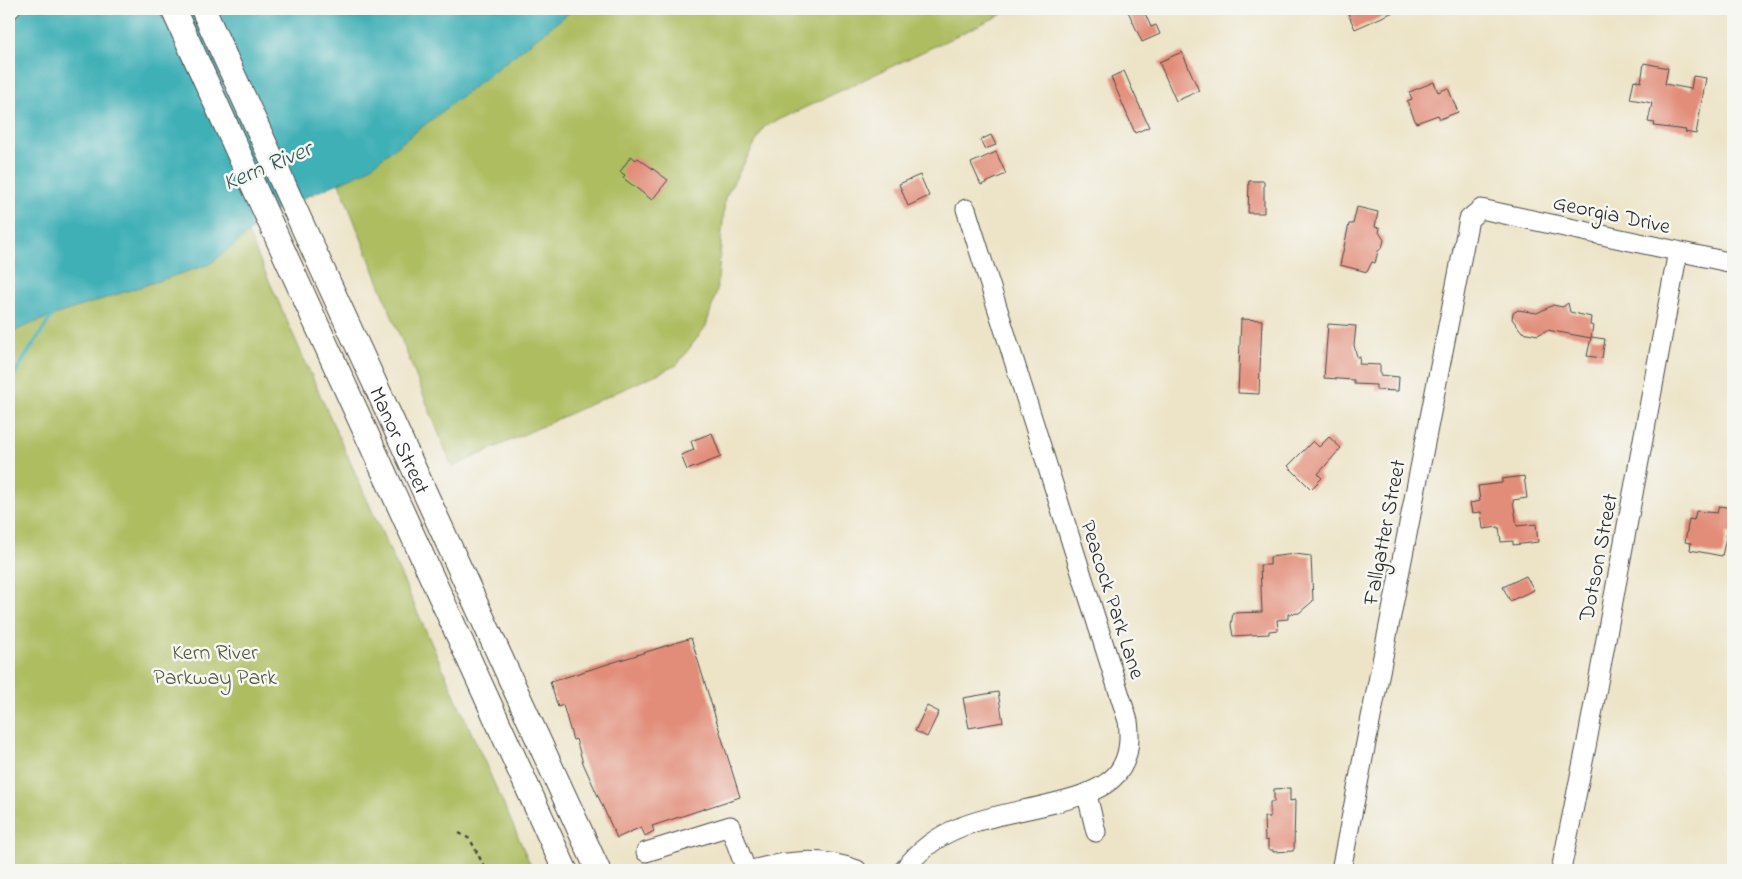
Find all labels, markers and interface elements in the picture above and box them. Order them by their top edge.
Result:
water label: Kern River [218,132,320,202]
street label: Georgia Drive [1550,188,1673,245]
street label: Manor Street [359,382,437,501]
street label: Fallgatter Street [1356,456,1417,609]
street label: Dotson Street [1572,490,1628,625]
street label: Peacock Park Lane [1070,516,1152,684]
park label: Kern River Parkway Park [153,638,277,696]

